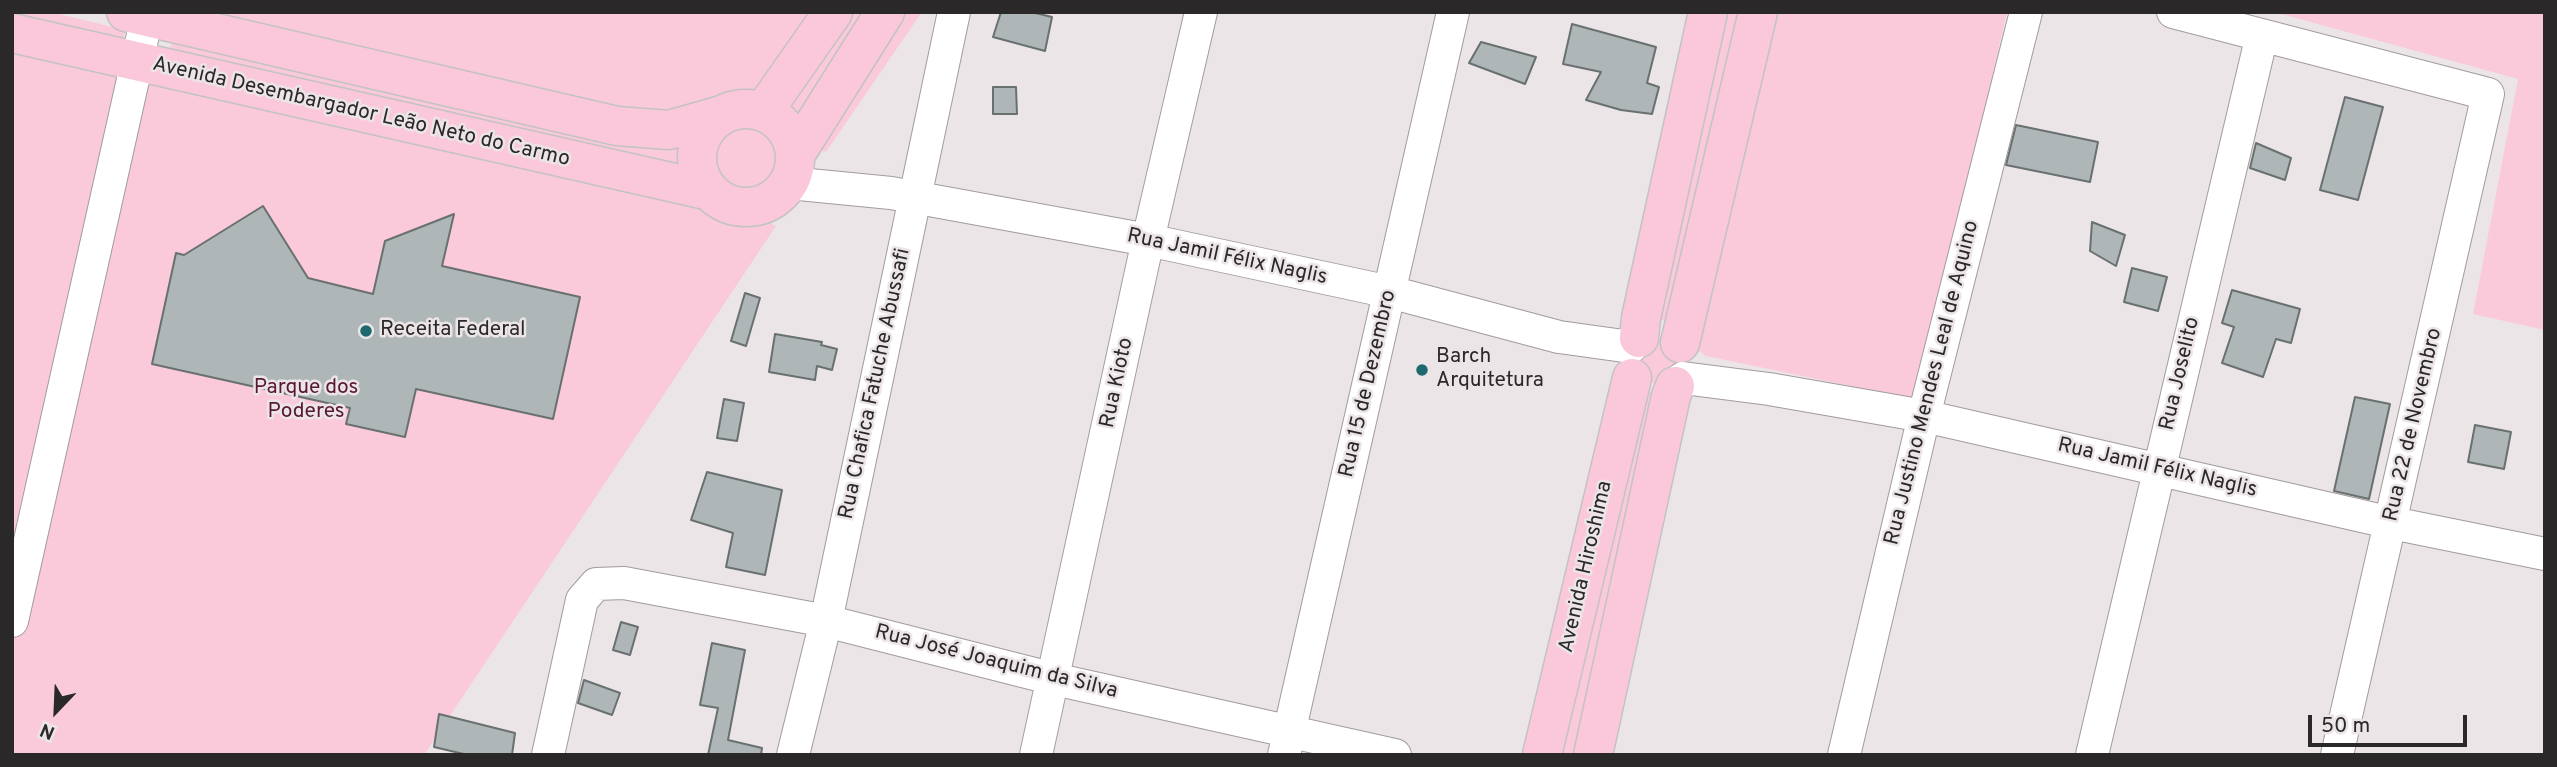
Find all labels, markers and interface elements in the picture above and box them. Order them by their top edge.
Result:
street label: Avenida Desembargador Leão Neto do Carmo [150,53,572,173]
street label: Rua Justino Mendes Leal de Aquino [1880,218,1986,548]
street label: Rua Jamil Félix Naglis [1125,224,1329,292]
street label: Rua Chafica Fatuche Abussafi [835,246,917,522]
street label: Rua 15 de Dezembro [1335,288,1403,480]
street label: Rua Joselito [2156,315,2206,433]
place label: Receita Federal [380,318,526,344]
marker: Receita Federal [358,323,374,339]
street label: Rua 22 de Novembro [2379,326,2449,524]
street label: Rua Kioto [1096,336,1140,430]
place label: Barch Arquitetura [1436,345,1544,395]
marker: Barch Arquitetura [1414,362,1430,378]
park label: Parque dos Poderes [254,376,358,426]
street label: Rua Jamil Félix Naglis [2055,434,2259,504]
street label: Avenida Hiroshima [1555,479,1619,655]
street label: Rua José Joaquim da Silva [872,621,1120,705]
north arrow [21,676,91,746]
scale bar [2312,700,2471,744]
text: 50 m [2321,713,2370,740]
text: N [37,717,59,744]

